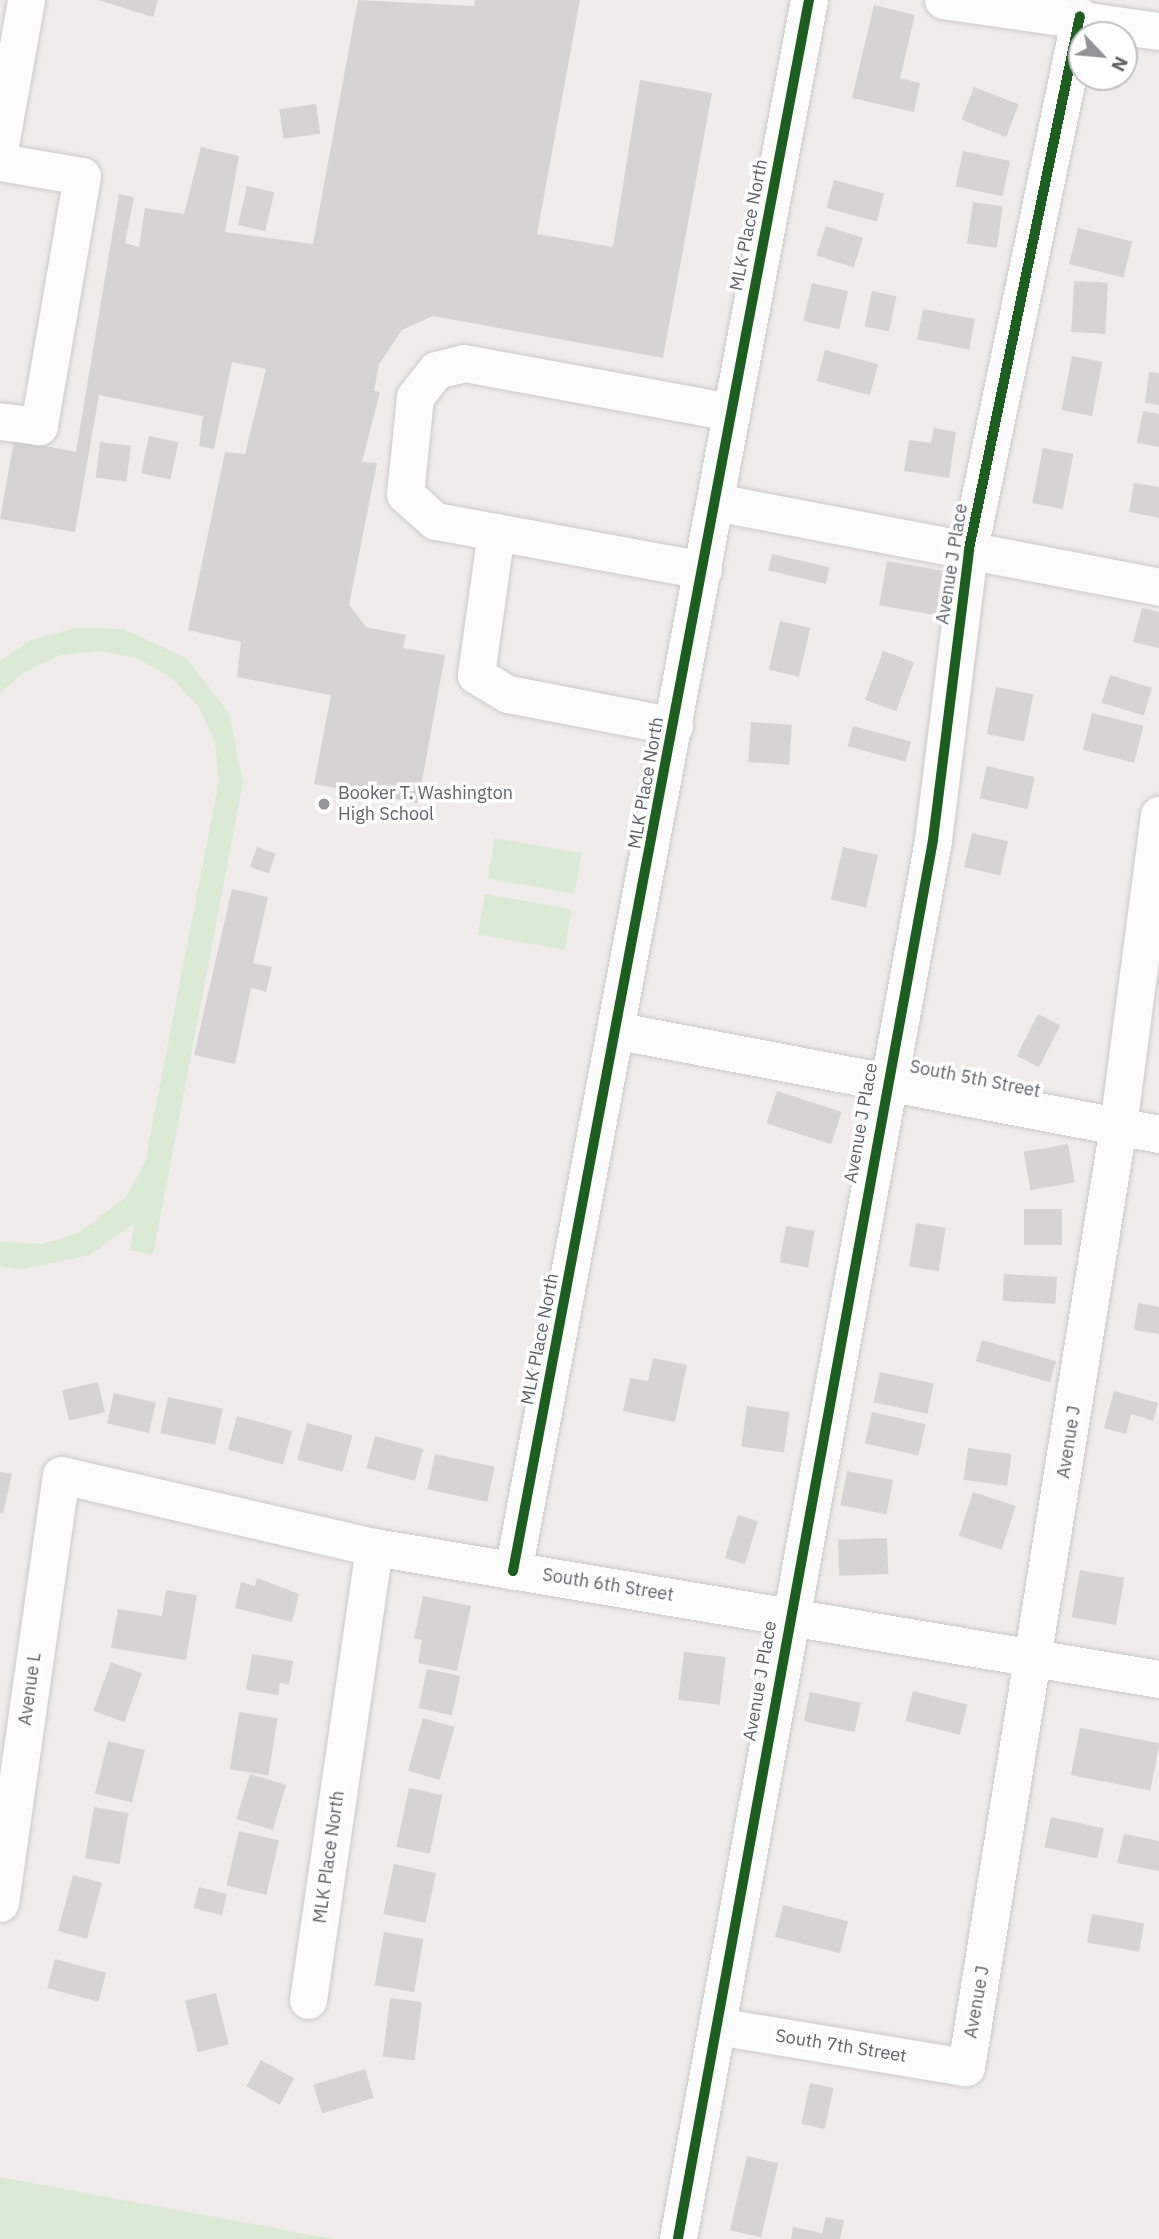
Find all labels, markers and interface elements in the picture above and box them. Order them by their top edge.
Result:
north arrow [1068,21,1138,91]
text: N [1106,53,1134,76]
street label: MLK Place North [726,157,772,293]
street label: Avenue J Place [932,502,972,626]
street label: MLK Place North [624,715,668,851]
place label: Booker T. Washington High School [338,783,513,826]
marker: Booker T. Washington High School [316,796,332,812]
street label: South 5th Street [908,1056,1042,1102]
street label: Avenue J Place [840,1061,882,1185]
street label: MLK Place North [517,1271,563,1407]
street label: Avenue J [1053,1404,1085,1480]
street label: South 6th Street [541,1564,675,1606]
street label: Avenue J Place [739,1619,781,1743]
street label: Avenue L [14,1651,46,1727]
street label: MLK Place North [309,1789,349,1925]
street label: Avenue J [960,1964,994,2040]
street label: South 7th Street [774,2025,908,2067]

